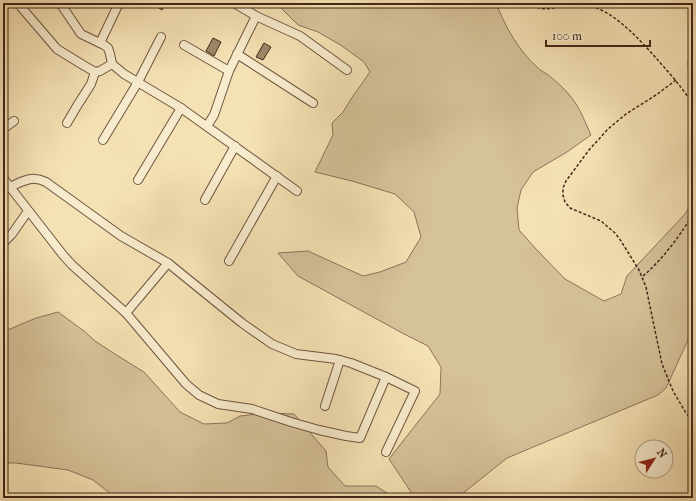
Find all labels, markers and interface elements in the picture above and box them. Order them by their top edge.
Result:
scale bar [546,22,650,48]
text: 100 m [552,29,582,43]
north arrow [634,439,674,479]
text: N [654,446,670,461]

